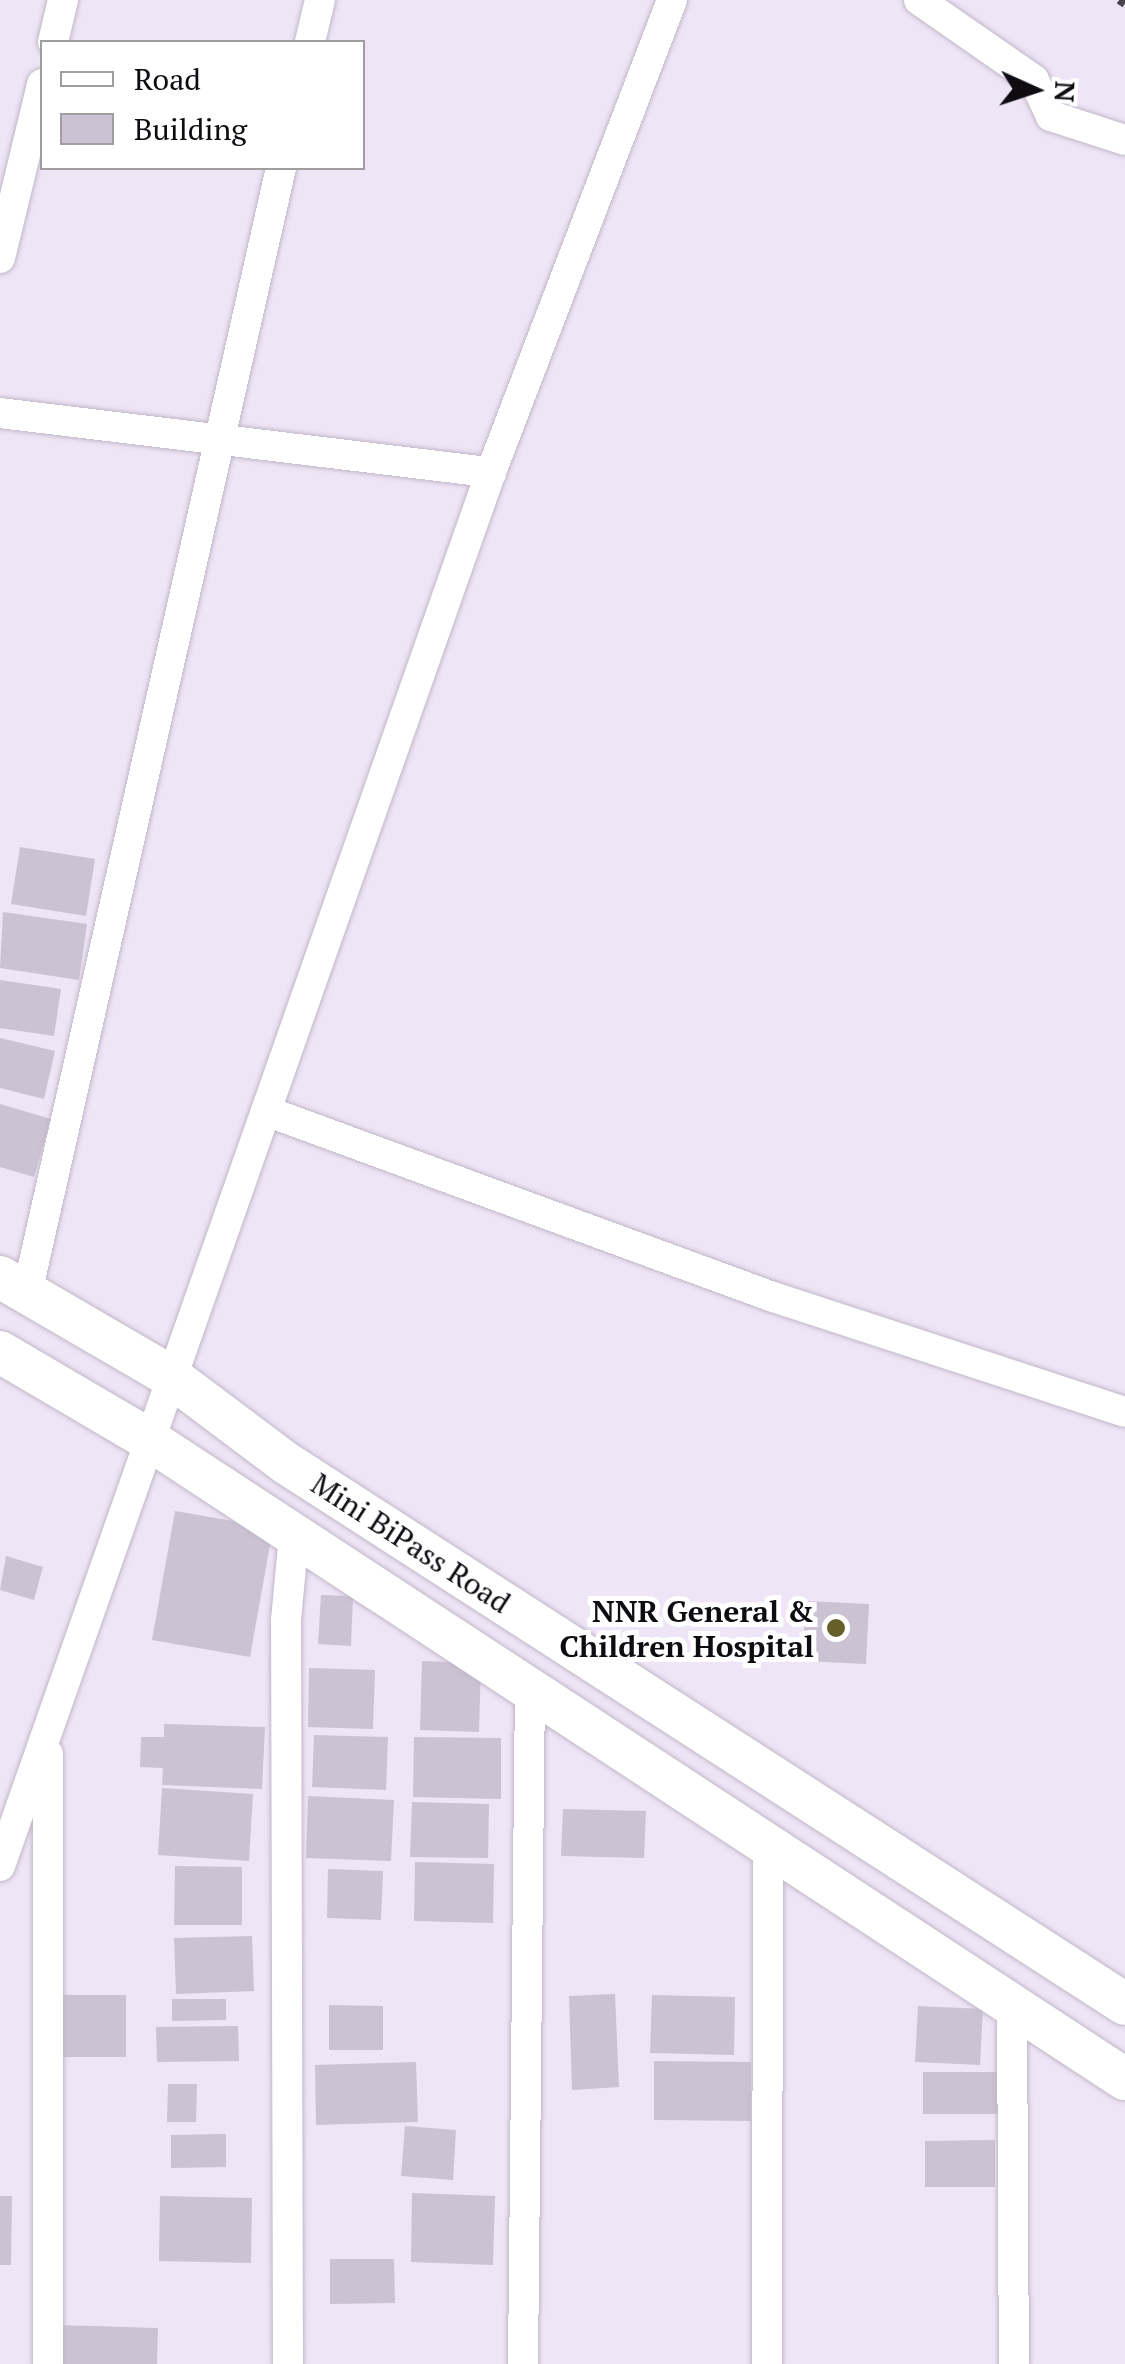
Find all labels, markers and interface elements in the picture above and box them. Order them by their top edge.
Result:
legend [40,40,365,170]
north arrow [985,40,1085,140]
text: Road [134,59,201,99]
text: N [1046,80,1084,103]
text: Building [134,109,247,149]
street label: Mini BiPass Road [305,1465,517,1621]
place label: NNR General & Children Hospital [560,1593,814,1664]
marker: NNR General & Children Hospital [823,1615,849,1641]

